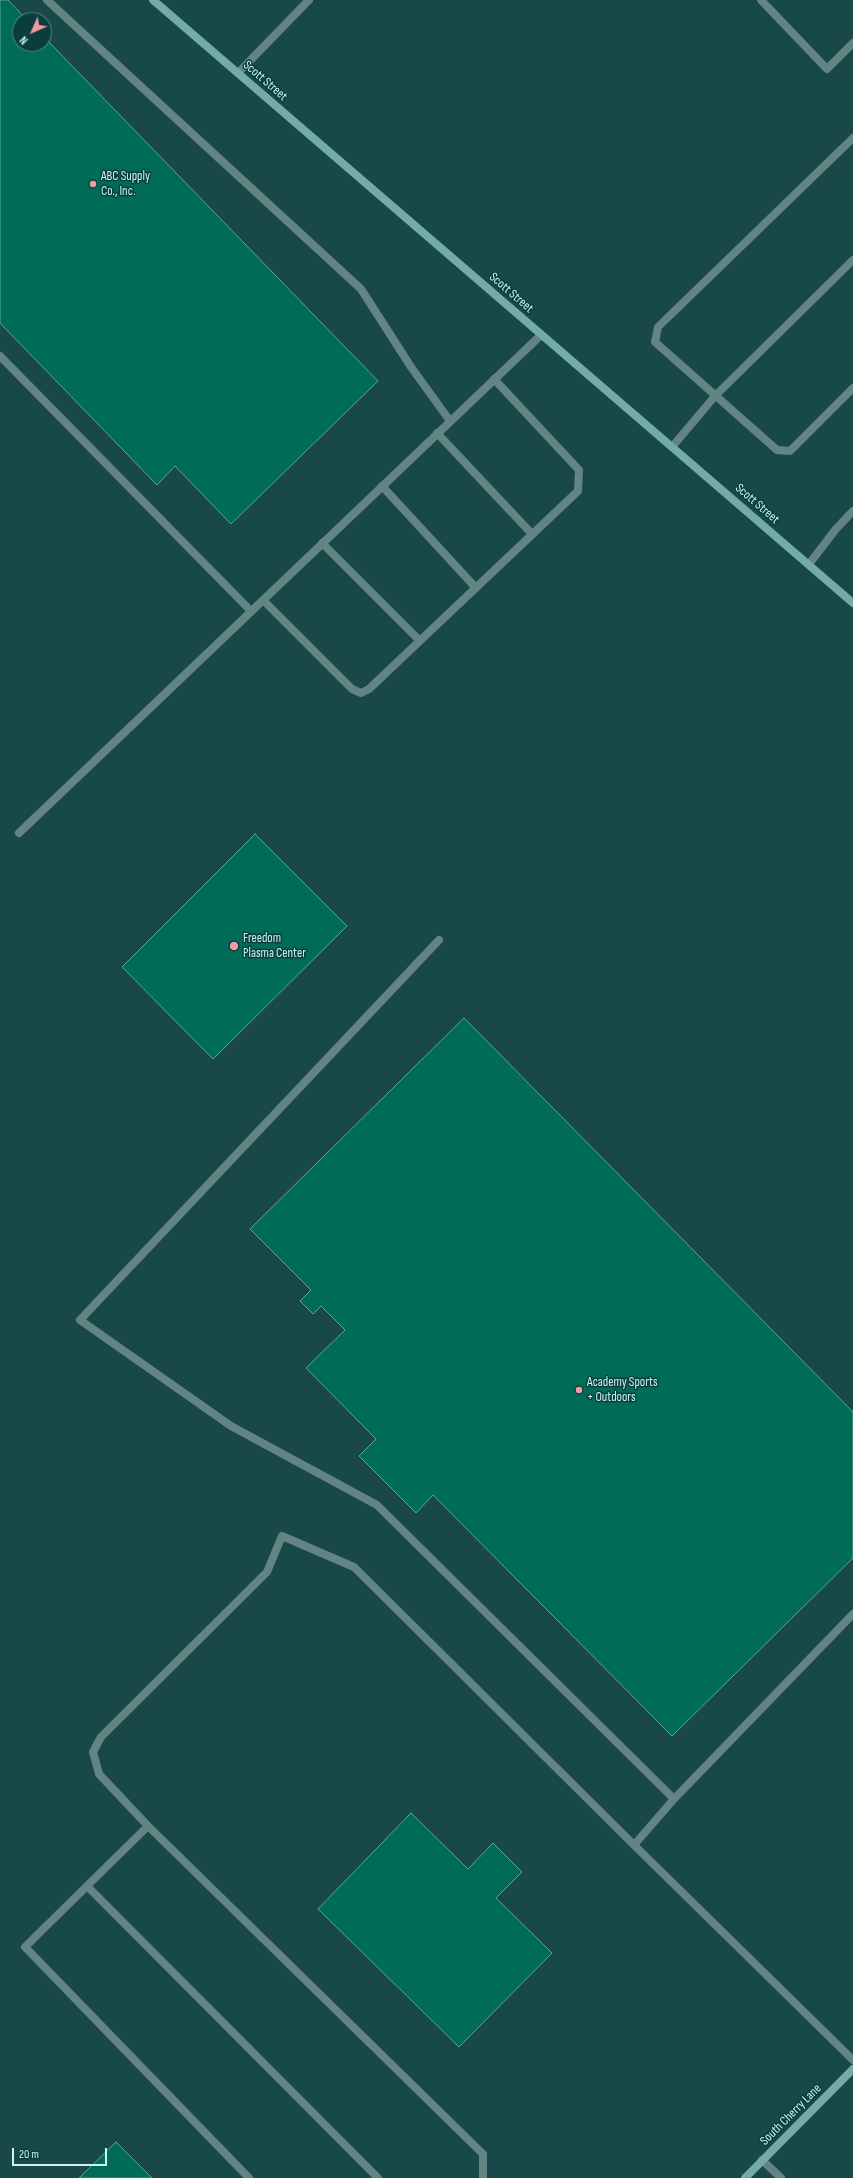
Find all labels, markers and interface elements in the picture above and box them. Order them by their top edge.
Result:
north arrow [12,12,52,52]
text: N [17,33,31,47]
street label: Scott Street [240,58,290,104]
place label: ABC Supply Co., Inc. [101,169,150,200]
marker: ABC Supply Co., Inc. [88,179,98,189]
street label: Scott Street [486,270,536,316]
street label: Scott Street [732,481,782,527]
place label: Freedom Plasma Center [243,931,306,962]
marker: Freedom Plasma Center [228,940,240,952]
place label: Academy Sports + Outdoors [587,1375,658,1406]
marker: Academy Sports + Outdoors [574,1385,584,1395]
street label: South Cherry Lane [757,2081,825,2149]
scale bar [14,2140,109,2166]
text: 20 m [19,2147,39,2162]

